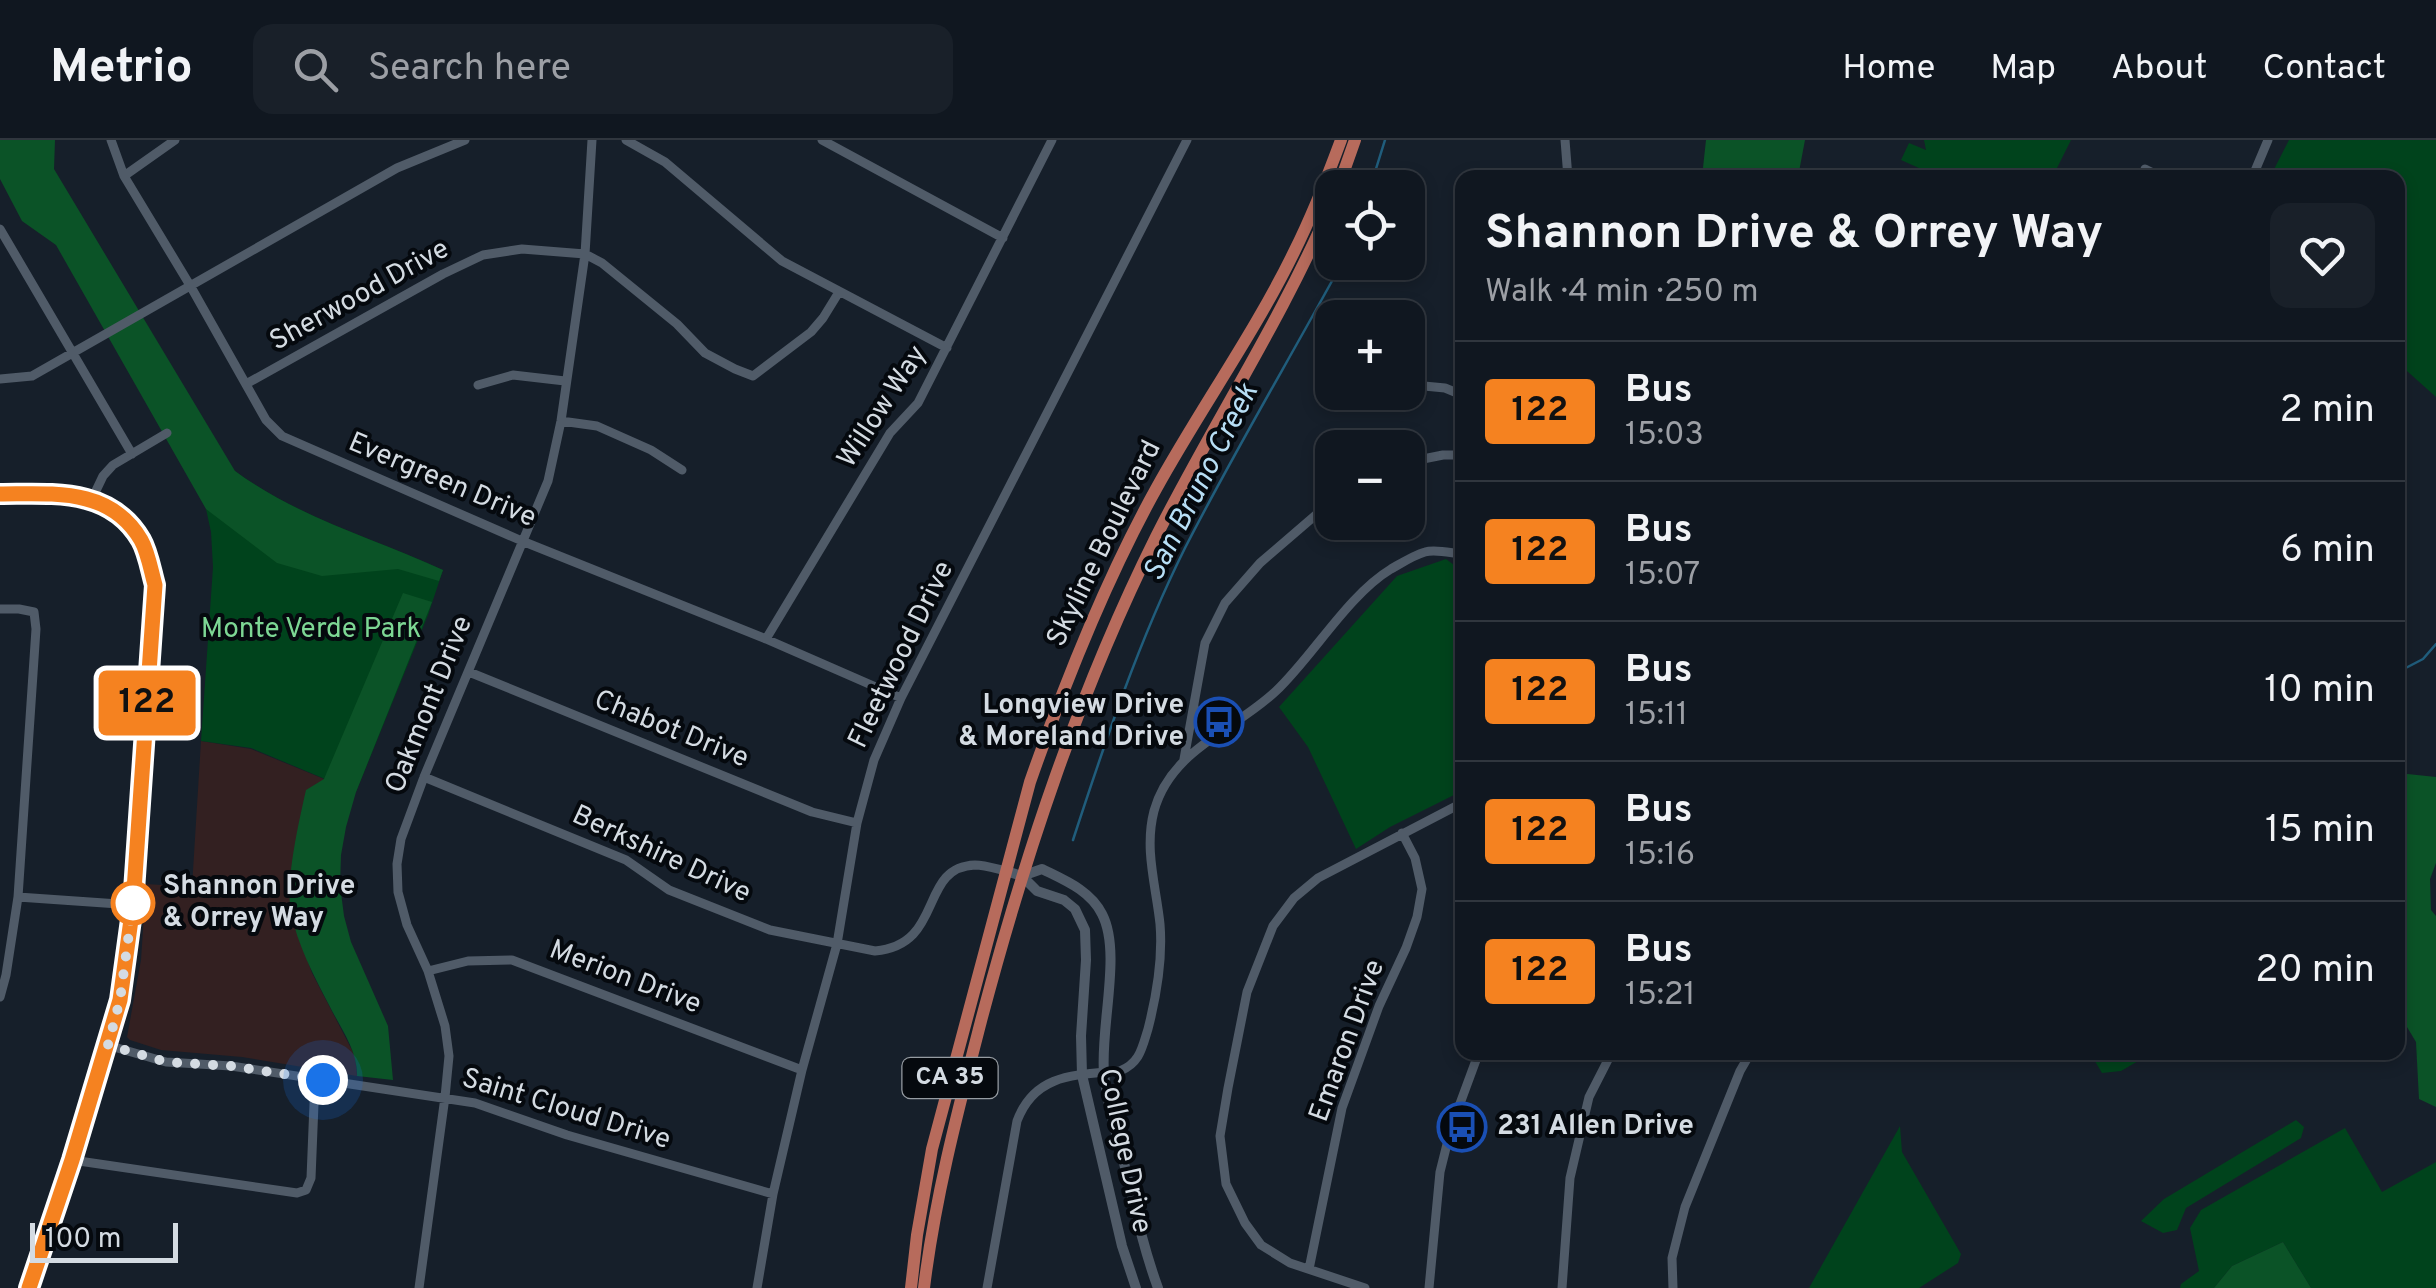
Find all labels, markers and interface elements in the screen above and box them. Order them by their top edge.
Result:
search box [253,24,953,114]
text: Metrio [50,39,193,99]
icon: search [288,42,343,97]
text: Search here [368,45,571,94]
text: Home [1842,47,1935,91]
text: Map [1990,47,2056,91]
text: About [2111,47,2207,91]
text: Contact [2262,47,2386,91]
map controls [1315,170,1425,540]
button: locate [1315,170,1425,280]
button: heart [2270,203,2375,308]
text: Shannon Drive & Orrey Way [1485,205,2103,265]
street label: Sherwood Drive [264,232,456,360]
text: Walk · 4 min · 250 m [1485,273,1759,313]
button: + [1315,300,1425,410]
street label: Willow Way [830,339,936,475]
text: Bus [1625,367,1692,416]
water label: San Bruno Creek [1136,377,1268,588]
text: 2 min [2280,387,2375,436]
text: 122 [1512,389,1568,433]
text: 15:03 [1625,416,1704,456]
street label: Evergreen Drive [343,425,541,537]
button: − [1315,430,1425,540]
street label: Skyline Boulevard [1040,435,1170,653]
text: Bus [1625,507,1692,556]
text: 6 min [2280,527,2375,576]
text: 122 [1512,529,1568,573]
street label: Fleetwood Drive [841,555,963,755]
text: 15:07 [1625,556,1700,596]
street label: Oakmont Drive [378,611,482,799]
park label: Monte Verde Park [201,612,421,648]
text: Bus [1625,647,1692,696]
text: 10 min [2264,667,2375,716]
text: 122 [1512,669,1568,713]
line badge: 122 [90,670,204,736]
text: 122 [119,681,175,725]
street label: Chabot Drive [588,683,754,777]
place label: Longview Drive & Moreland Drive [958,688,1184,756]
bus stop icon: Longview Drive & Moreland Drive [1193,696,1245,748]
text: 15:11 [1625,696,1688,736]
text: Bus [1625,787,1692,836]
street label: Berkshire Drive [566,798,756,912]
text: 15 min [2265,807,2375,856]
text: 122 [1512,809,1568,853]
text: 15:16 [1625,836,1695,876]
place label: Shannon Drive & Orrey Way [163,869,355,937]
marker: Shannon Drive & Orrey Way [112,882,154,924]
text: Bus [1625,927,1692,976]
street label: Merion Drive [544,933,706,1023]
text: 20 min [2255,947,2375,996]
text: 122 [1512,949,1568,993]
street label: Emaron Drive [1302,955,1394,1127]
text: 15:21 [1625,976,1696,1016]
your location [298,1055,348,1105]
road number: CA 35 [902,1058,998,1098]
street label: Saint Cloud Drive [457,1061,675,1159]
street label: College Drive [1089,1065,1159,1237]
bus stop icon: 231 Allen Drive [1436,1101,1488,1153]
place label: 231 Allen Drive [1497,1109,1694,1145]
scale bar [30,1218,178,1262]
text: 100 m [45,1222,121,1258]

